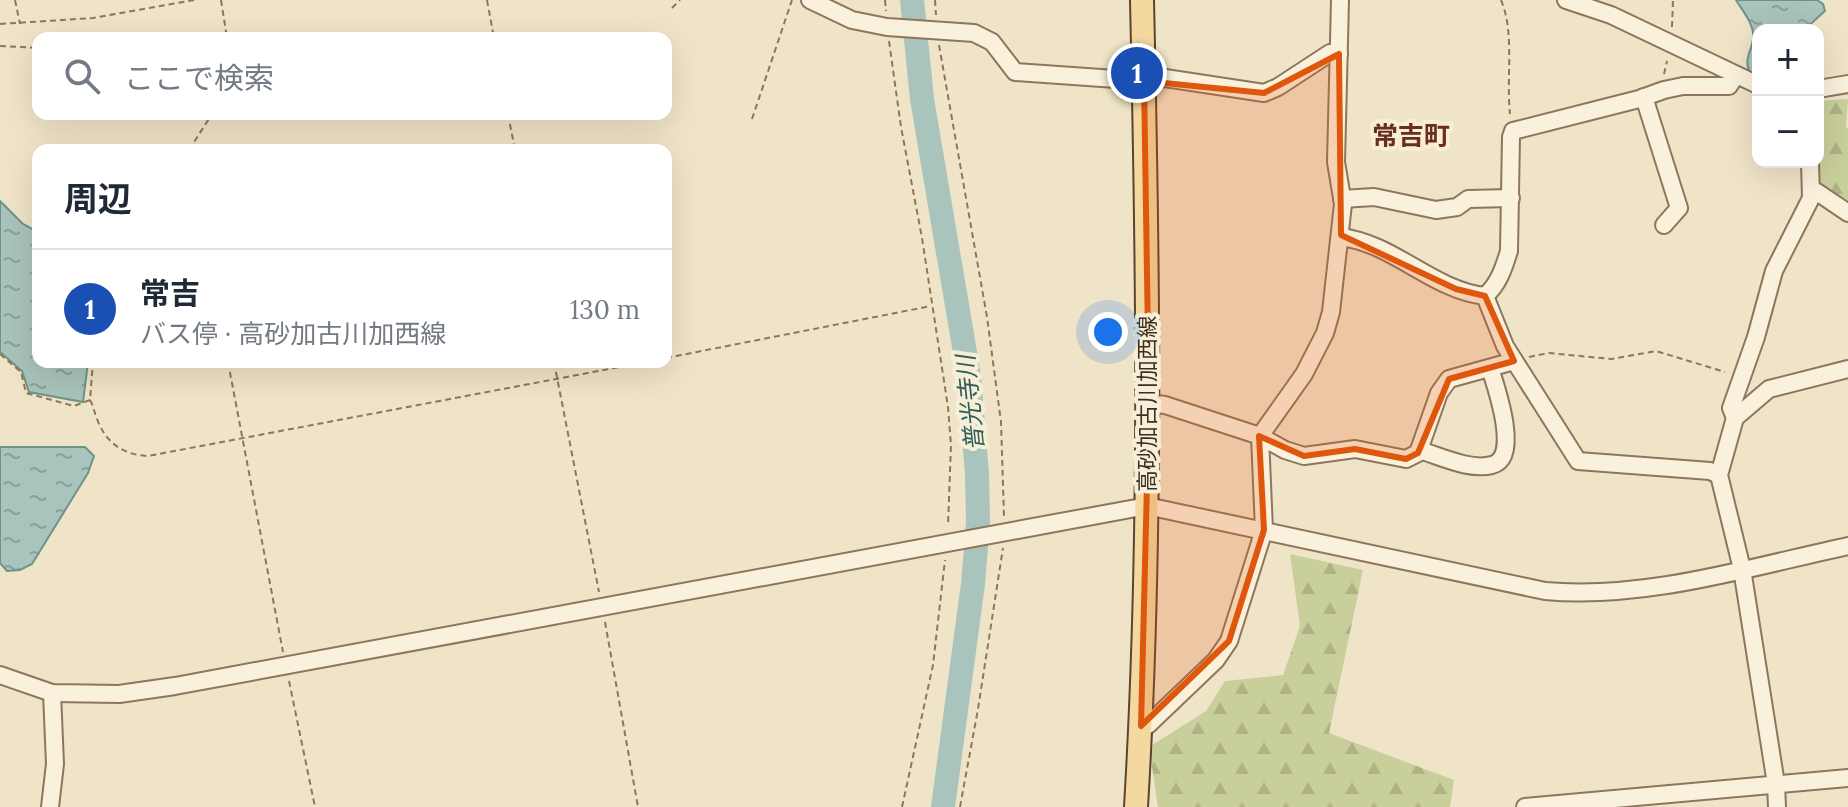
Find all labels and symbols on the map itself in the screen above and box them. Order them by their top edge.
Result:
pin: 1 [1111,43,1163,103]
district label: 常吉町 [1372,119,1450,152]
your location [1088,312,1128,352]
street label: 高砂加古川加西線 [1133,316,1161,492]
water label: 普光寺川 [949,351,990,452]

